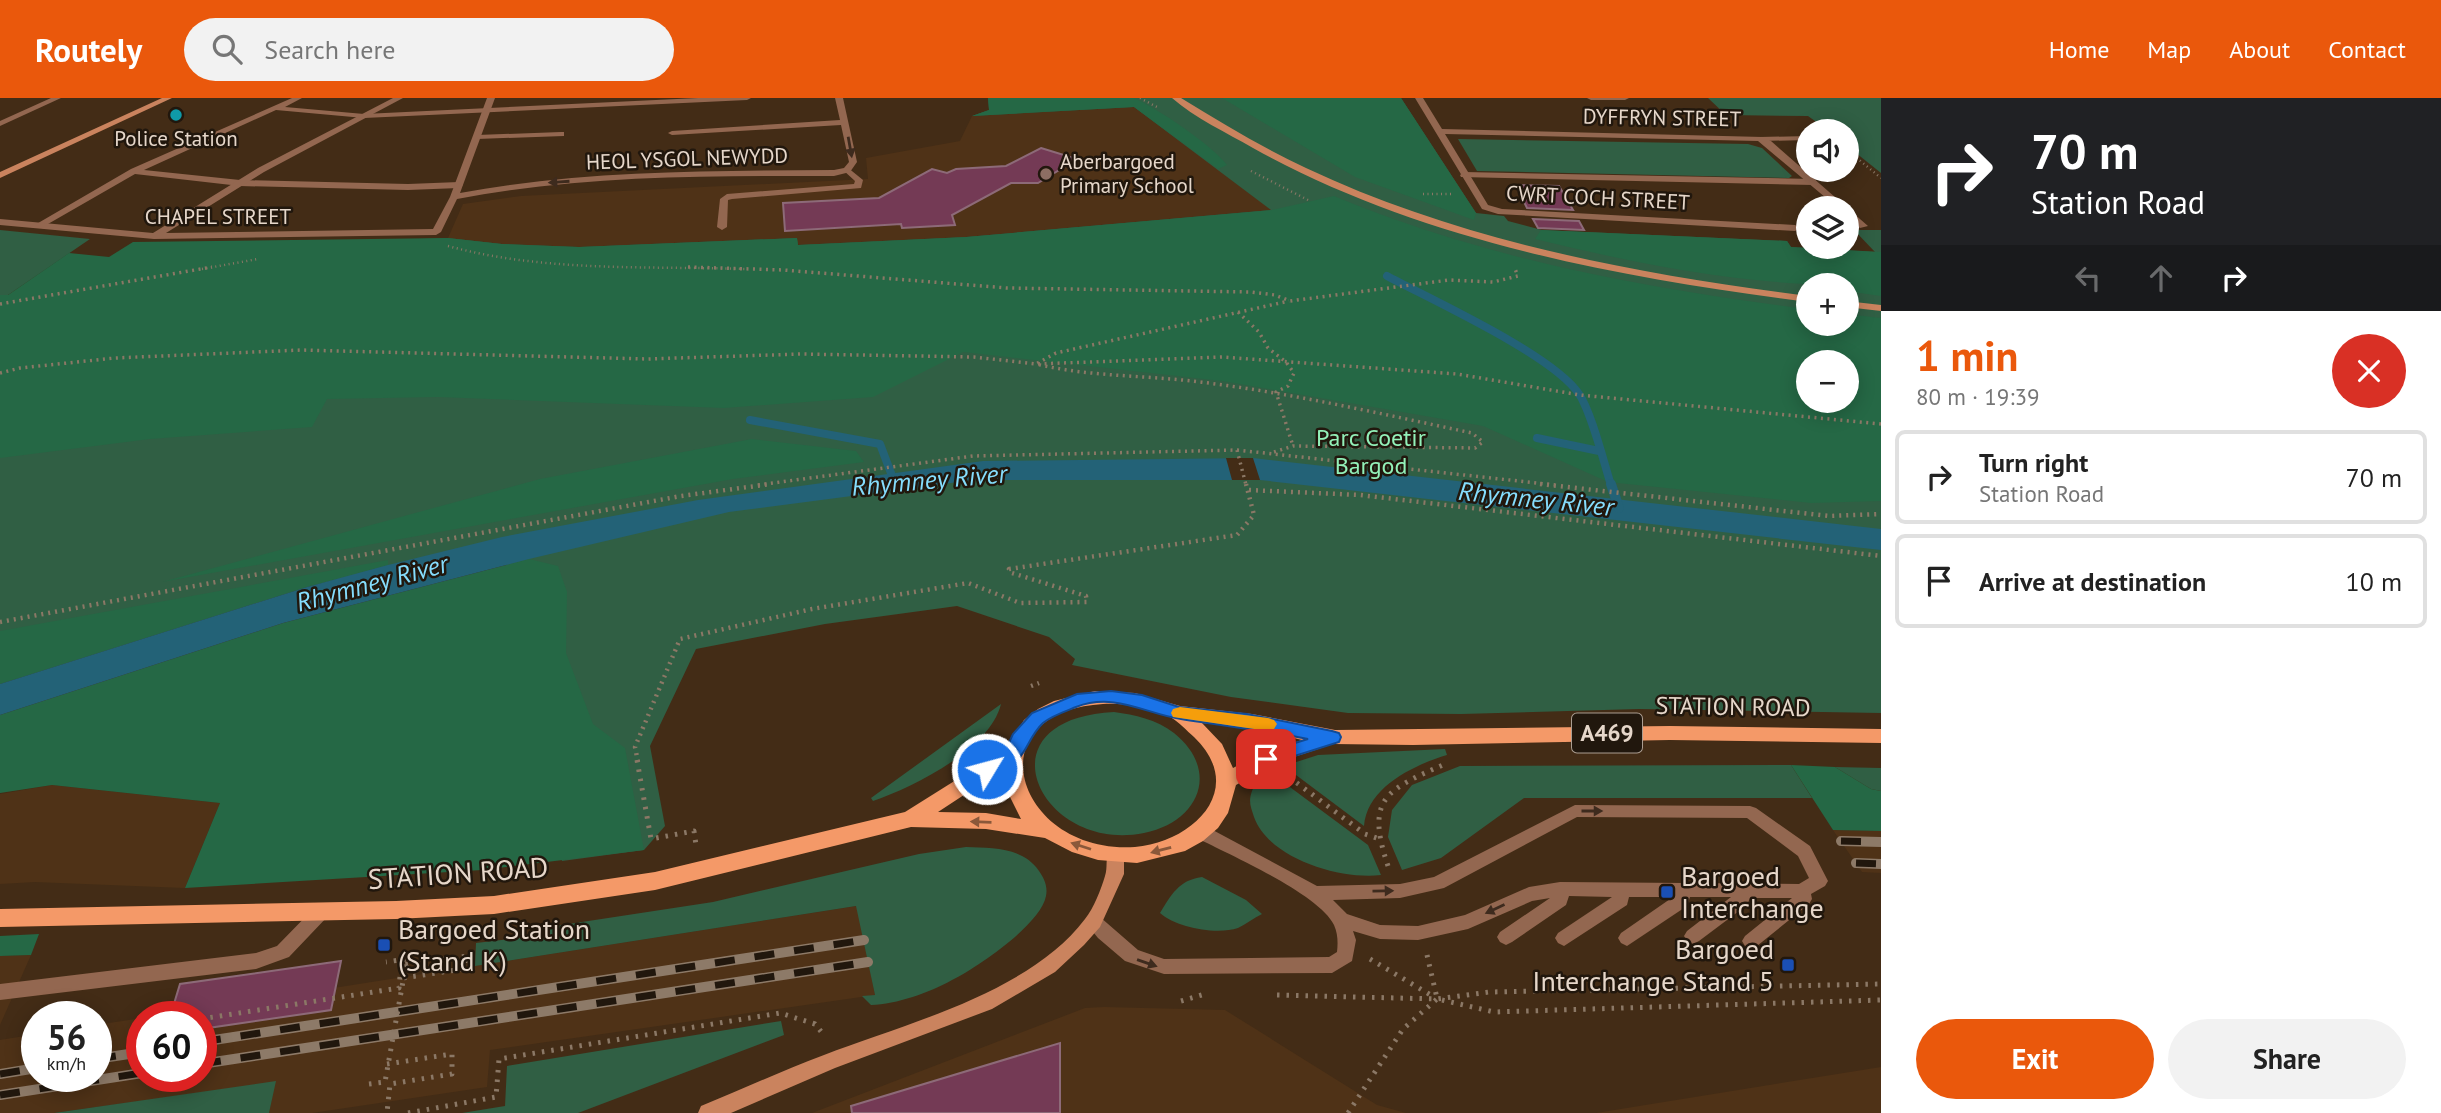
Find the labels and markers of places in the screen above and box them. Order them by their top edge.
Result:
marker: Police Station [168,107,184,123]
place label: Police Station [114,125,238,152]
place label: Aberbargoed Primary School [1060,148,1194,199]
marker: Aberbargoed Primary School [1038,166,1054,182]
pin [1236,729,1296,789]
place label: Bargoed Interchange [1681,857,1824,926]
marker: Bargoed Interchange [1659,884,1675,900]
place label: Bargoed Station (Stand K) [398,910,590,979]
place label: Bargoed Interchange Stand 5 [1532,930,1774,999]
marker: Bargoed Station (Stand K) [376,937,392,953]
marker: Bargoed Interchange Stand 5 [1780,957,1796,973]

